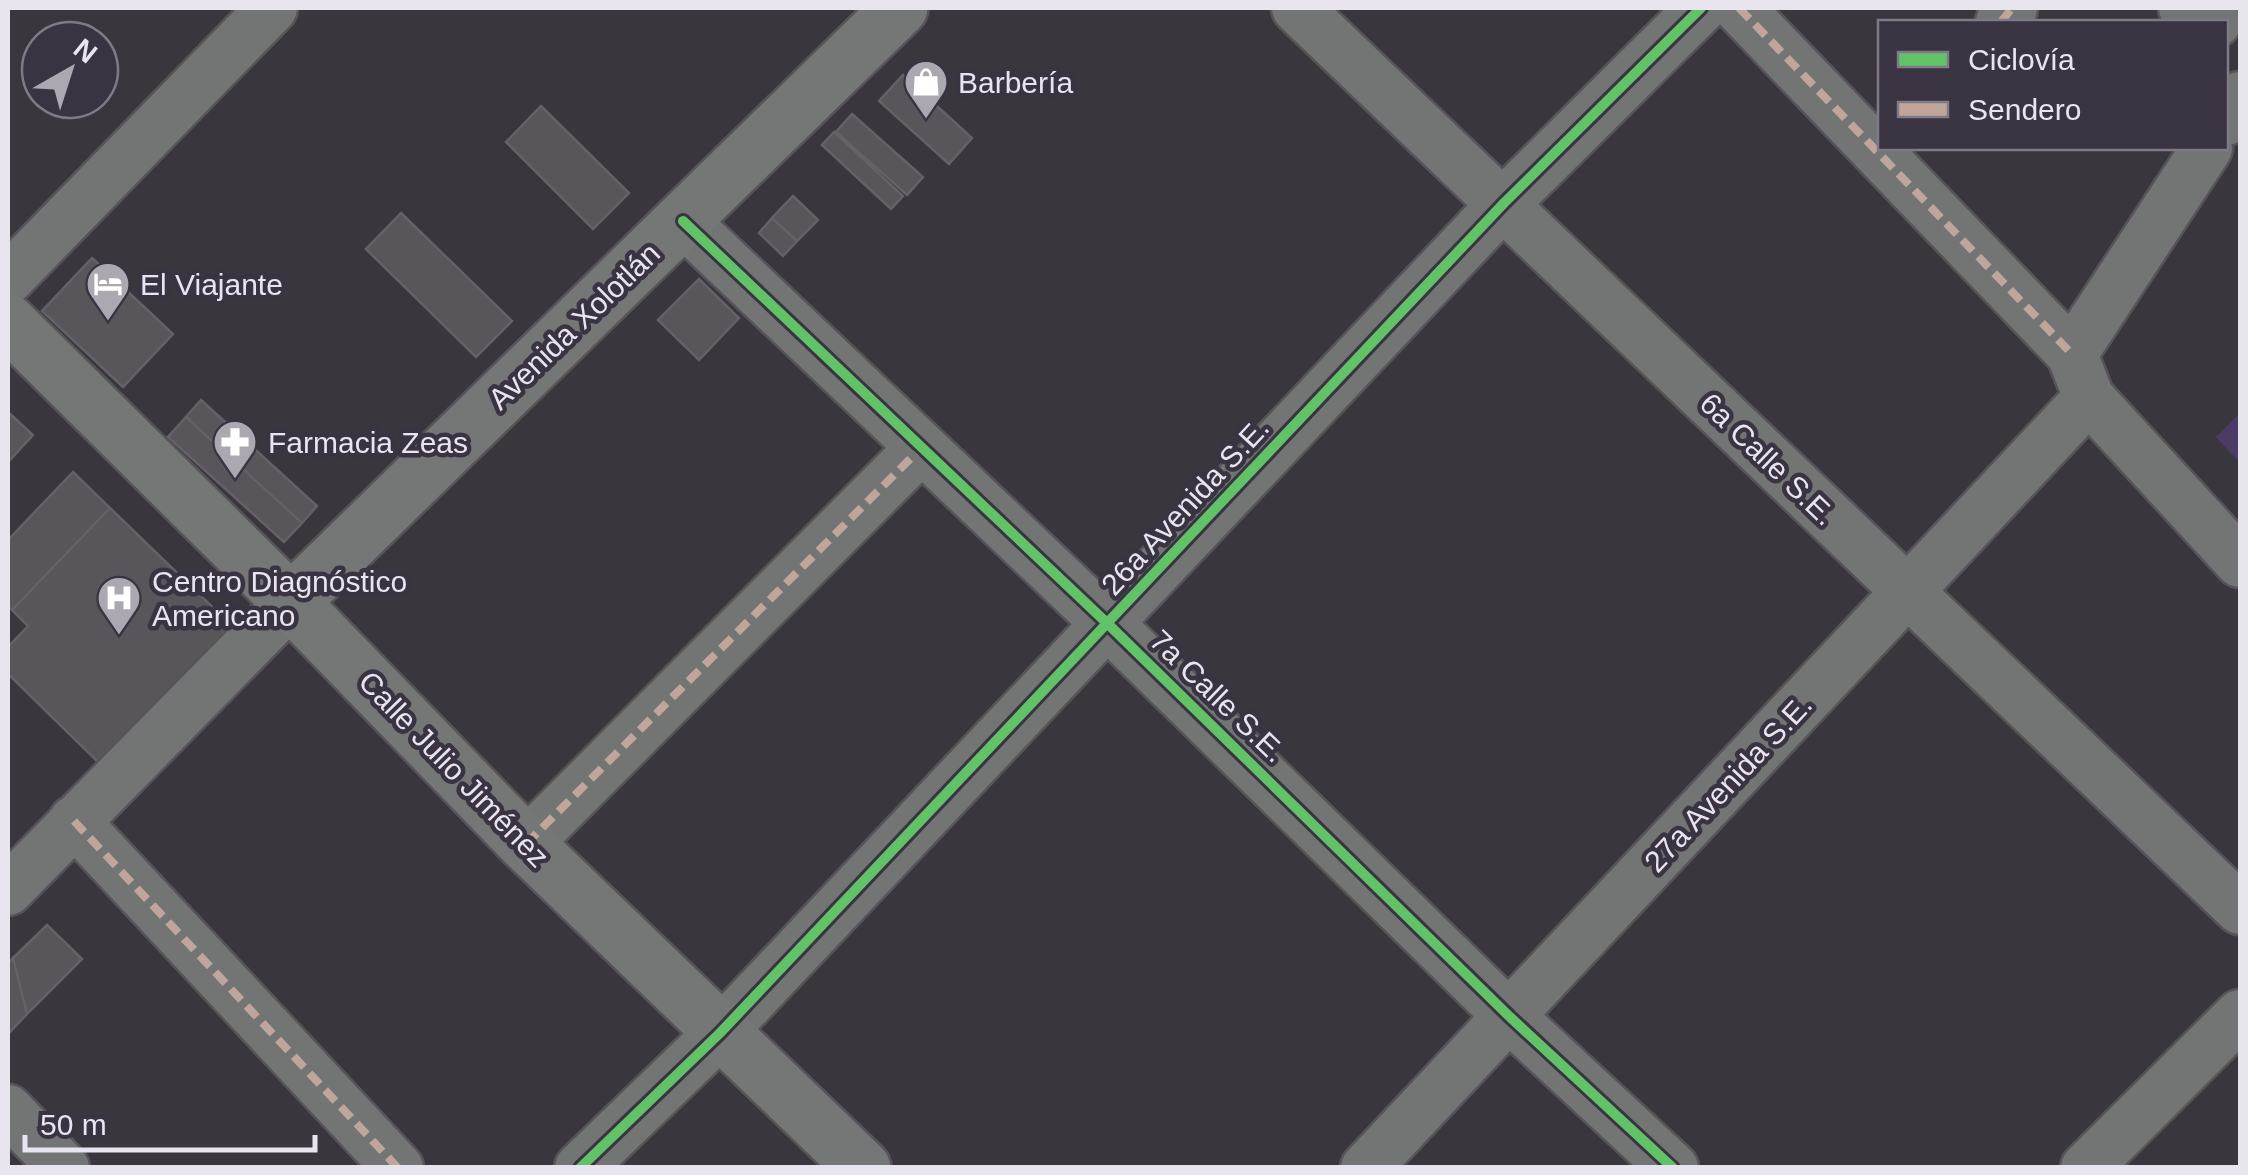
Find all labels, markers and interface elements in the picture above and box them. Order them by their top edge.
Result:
north arrow [20,20,120,120]
legend [1878,20,2228,150]
text: N [68,33,103,69]
text: Ciclovía [1968,43,2075,76]
shop icon: Barbería [903,59,949,120]
place label: Barbería [958,66,1073,99]
text: Sendero [1968,93,2081,126]
street label: Avenida Xolotlán [482,236,666,416]
hotel icon: El Viajante [85,261,131,322]
place label: El Viajante [140,268,283,301]
street label: 6a Calle S.E. [1694,386,1842,532]
street label: 26a Avenida S.E. [1095,411,1275,601]
pharmacy icon: Farmacia Zeas [212,419,258,480]
place label: Farmacia Zeas [268,426,468,459]
place label: Centro Diagnóstico Americano [152,565,407,632]
hospital icon: Centro Diagnóstico Americano [96,575,142,636]
street label: 7a Calle S.E. [1144,623,1292,769]
street label: Calle Julio Jiménez [352,665,556,873]
street label: 27a Avenida S.E. [1638,688,1818,878]
scale bar [25,1090,315,1152]
text: 50 m [40,1108,107,1141]

